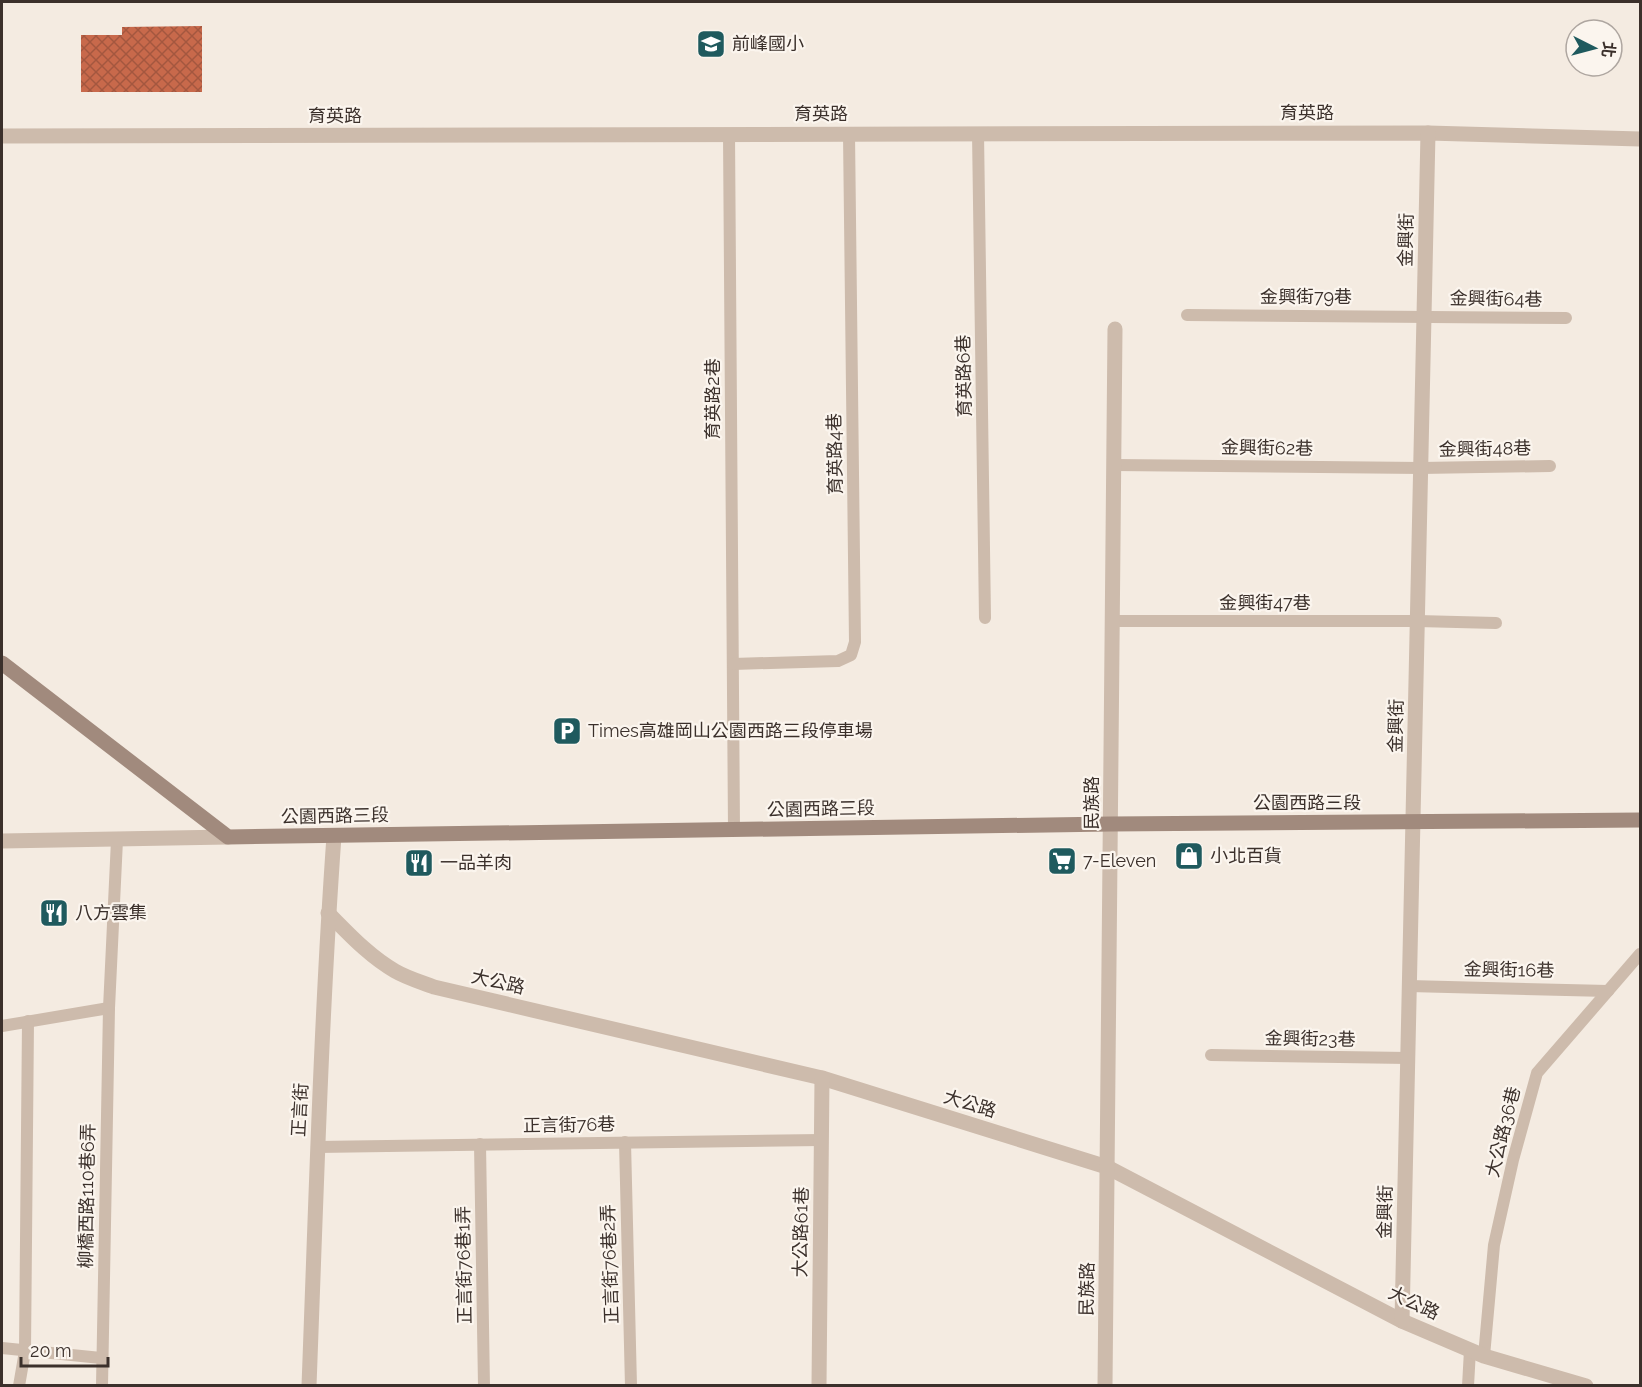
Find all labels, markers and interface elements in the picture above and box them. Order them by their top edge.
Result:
north arrow [1564,18,1624,78]
school or university icon: 前峰國小 [695,28,727,60]
place label: 前峰國小 [732,33,804,54]
text: 北 [1598,41,1619,58]
street label: 育英路 [1280,102,1334,123]
street label: 育英路 [794,103,848,124]
street label: 育英路 [308,105,362,126]
street label: 金興街 [1395,213,1416,267]
street label: 金興街79巷 [1260,286,1352,307]
street label: 金興街64巷 [1449,287,1543,310]
street label: 育英路6巷 [952,334,975,418]
street label: 育英路2巷 [702,358,723,440]
street label: 育英路4巷 [823,413,846,495]
street label: 金興街62巷 [1221,436,1313,459]
street label: 金興街48巷 [1439,437,1531,460]
street label: 金興街47巷 [1219,592,1311,613]
street label: 金興街 [1385,699,1406,753]
parking icon: Times高雄岡山公園西路三段停車場 [551,715,583,747]
place label: Times高雄岡山公園西路三段停車場 [588,720,873,741]
street label: 民族路 [1081,776,1102,830]
street label: 公園西路三段 [1253,792,1361,813]
street label: 公園西路三段 [767,797,875,820]
street label: 公園西路三段 [281,804,389,827]
shop icon: 小北百貨 [1173,840,1205,872]
supermarket icon: 7-Eleven [1046,845,1078,877]
place label: 小北百貨 [1210,845,1282,866]
restaurant icon: 一品羊肉 [403,847,435,879]
place label: 7-Eleven [1083,850,1156,871]
place label: 一品羊肉 [440,852,512,873]
restaurant icon: 八方雲集 [38,897,70,929]
place label: 八方雲集 [75,902,147,923]
street label: 金興街16巷 [1464,958,1554,981]
street label: 大公路 [469,965,527,998]
street label: 金興街23巷 [1264,1027,1356,1050]
street label: 正言街 [288,1082,311,1137]
street label: 大公路36巷 [1481,1084,1524,1179]
street label: 大公路 [941,1086,999,1121]
street label: 正言街76巷 [523,1113,615,1136]
street label: 柳橋西路110巷6弄 [75,1123,98,1269]
street label: 金興街 [1374,1185,1395,1239]
street label: 大公路61巷 [789,1187,812,1277]
street label: 正言街76巷2弄 [597,1204,622,1324]
street label: 正言街76巷1弄 [452,1206,475,1324]
street label: 民族路 [1076,1262,1097,1316]
street label: 大公路 [1385,1282,1443,1323]
scale bar [21,1330,108,1368]
text: 20 m [30,1340,72,1361]

